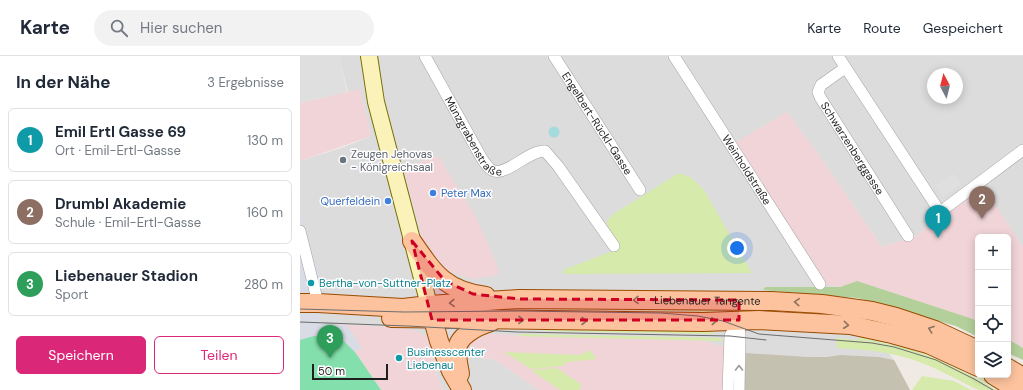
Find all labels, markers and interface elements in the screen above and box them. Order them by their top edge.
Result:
search box [94,10,374,46]
text: Karte [20,15,70,40]
icon: search [108,17,130,39]
text: Hier suchen [140,18,222,38]
text: Karte [807,19,841,37]
text: Route [863,19,901,37]
text: Gespeichert [923,19,1003,37]
north arrow [927,68,963,104]
street label: Engelbert-Rückl-Gasse [559,69,635,177]
text: In der Nähe [16,71,111,93]
text: 3 Ergebnisse [207,74,284,91]
street label: Münzgrabenstraße [442,94,503,179]
street label: Schwarzenberggasse [818,99,887,197]
text: Emil Ertl Gasse 69 [55,122,186,142]
text: 1 [28,132,32,149]
text: 130 m [247,132,283,149]
street label: Weinholdstraße [719,132,774,207]
text: Ort · Emil-Ertl-Gasse [55,142,181,159]
place label: Zeugen Jehovas - Königreichsaal [351,147,433,174]
marker: Zeugen Jehovas - Königreichsaal [338,155,348,165]
place label: Peter Max [441,186,492,200]
pin: 2 [969,186,995,219]
marker: Peter Max [428,188,438,198]
text: Drumbl Akademie [55,194,186,214]
place label: Querfeldein [321,194,380,208]
marker: Querfeldein [383,196,393,206]
text: 2 [26,204,34,221]
text: 160 m [247,204,283,221]
pin: 1 [925,205,951,238]
text: Schule · Emil-Ertl-Gasse [55,214,201,231]
map controls [975,234,1011,378]
button: + [975,234,1011,270]
your location [727,238,747,258]
text: Liebenauer Stadion [55,266,198,286]
button: − [975,270,1011,306]
text: 3 [26,276,34,293]
text: 280 m [244,276,283,293]
place label: Bertha-von-Suttner-Platz [319,276,451,290]
marker: Bertha-von-Suttner-Platz [306,278,316,288]
text: Sport [55,286,88,303]
street label: Liebenauer Tangente [654,293,761,308]
one-way arrow [633,296,639,304]
one-way arrow [794,298,800,307]
one-way arrow [449,299,455,308]
button: locate [975,306,1011,342]
one-way arrow [518,316,524,324]
one-way arrow [581,317,587,325]
one-way arrow [711,317,717,326]
one-way arrow [843,320,849,329]
pin: 3 [317,325,343,358]
one-way arrow [928,325,935,333]
button: Speichern [16,336,146,374]
button: Teilen [154,336,284,374]
button: layers [975,342,1011,378]
place label: Businesscenter Liebenau [407,345,485,372]
marker: Businesscenter Liebenau [394,353,404,363]
scale bar [312,362,388,381]
text: 50 m [318,364,345,378]
one-way arrow [735,365,743,371]

